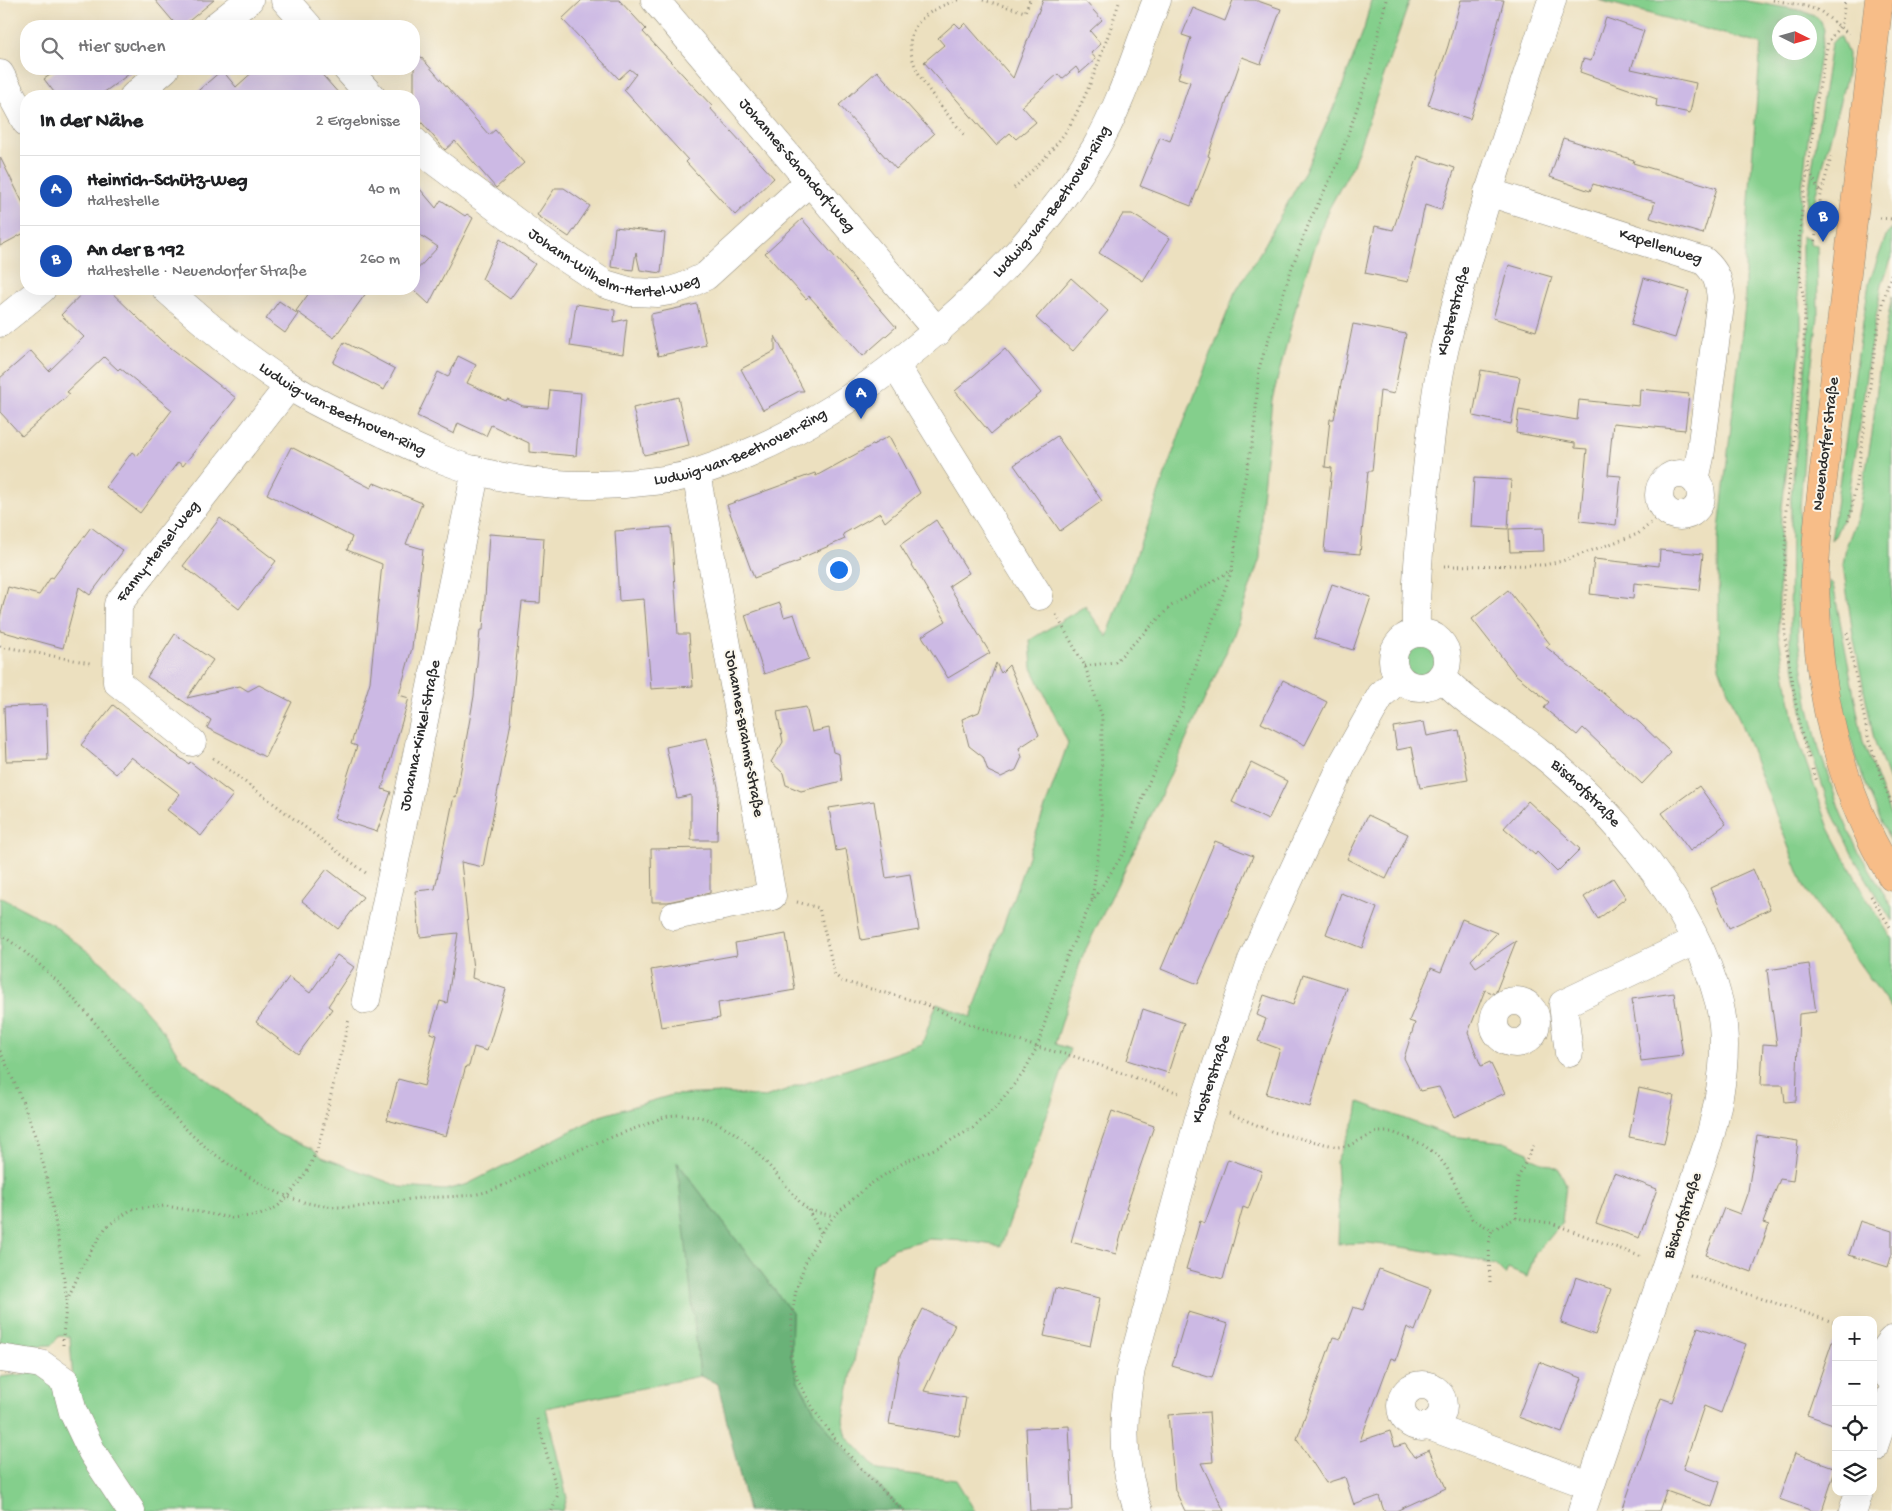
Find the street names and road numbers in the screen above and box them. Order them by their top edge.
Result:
street label: Johannes-Schondorf-Weg [734,95,859,237]
street label: Ludwig-van-Beethoven-Ring [989,123,1115,282]
street label: Johann-Wilhelm-Hertel-Weg [524,224,703,303]
street label: Kapellenweg [1616,225,1705,269]
street label: Klosterstraße [1434,263,1476,358]
street label: Ludwig-van-Beethoven-Ring [255,359,429,461]
street label: Neuendorfer Straße [1809,375,1845,512]
street label: Ludwig-van-Beethoven-Ring [653,405,831,491]
street label: Fanny-Hensel-Weg [112,497,204,608]
street label: Johannes-Brahms-Straße [719,649,767,819]
street label: Johanna-Kinkel-Straße [396,658,446,813]
street label: Bischofstraße [1546,755,1625,832]
street label: Klosterstraße [1188,1032,1236,1126]
street label: Bischofstraße [1660,1170,1708,1262]

